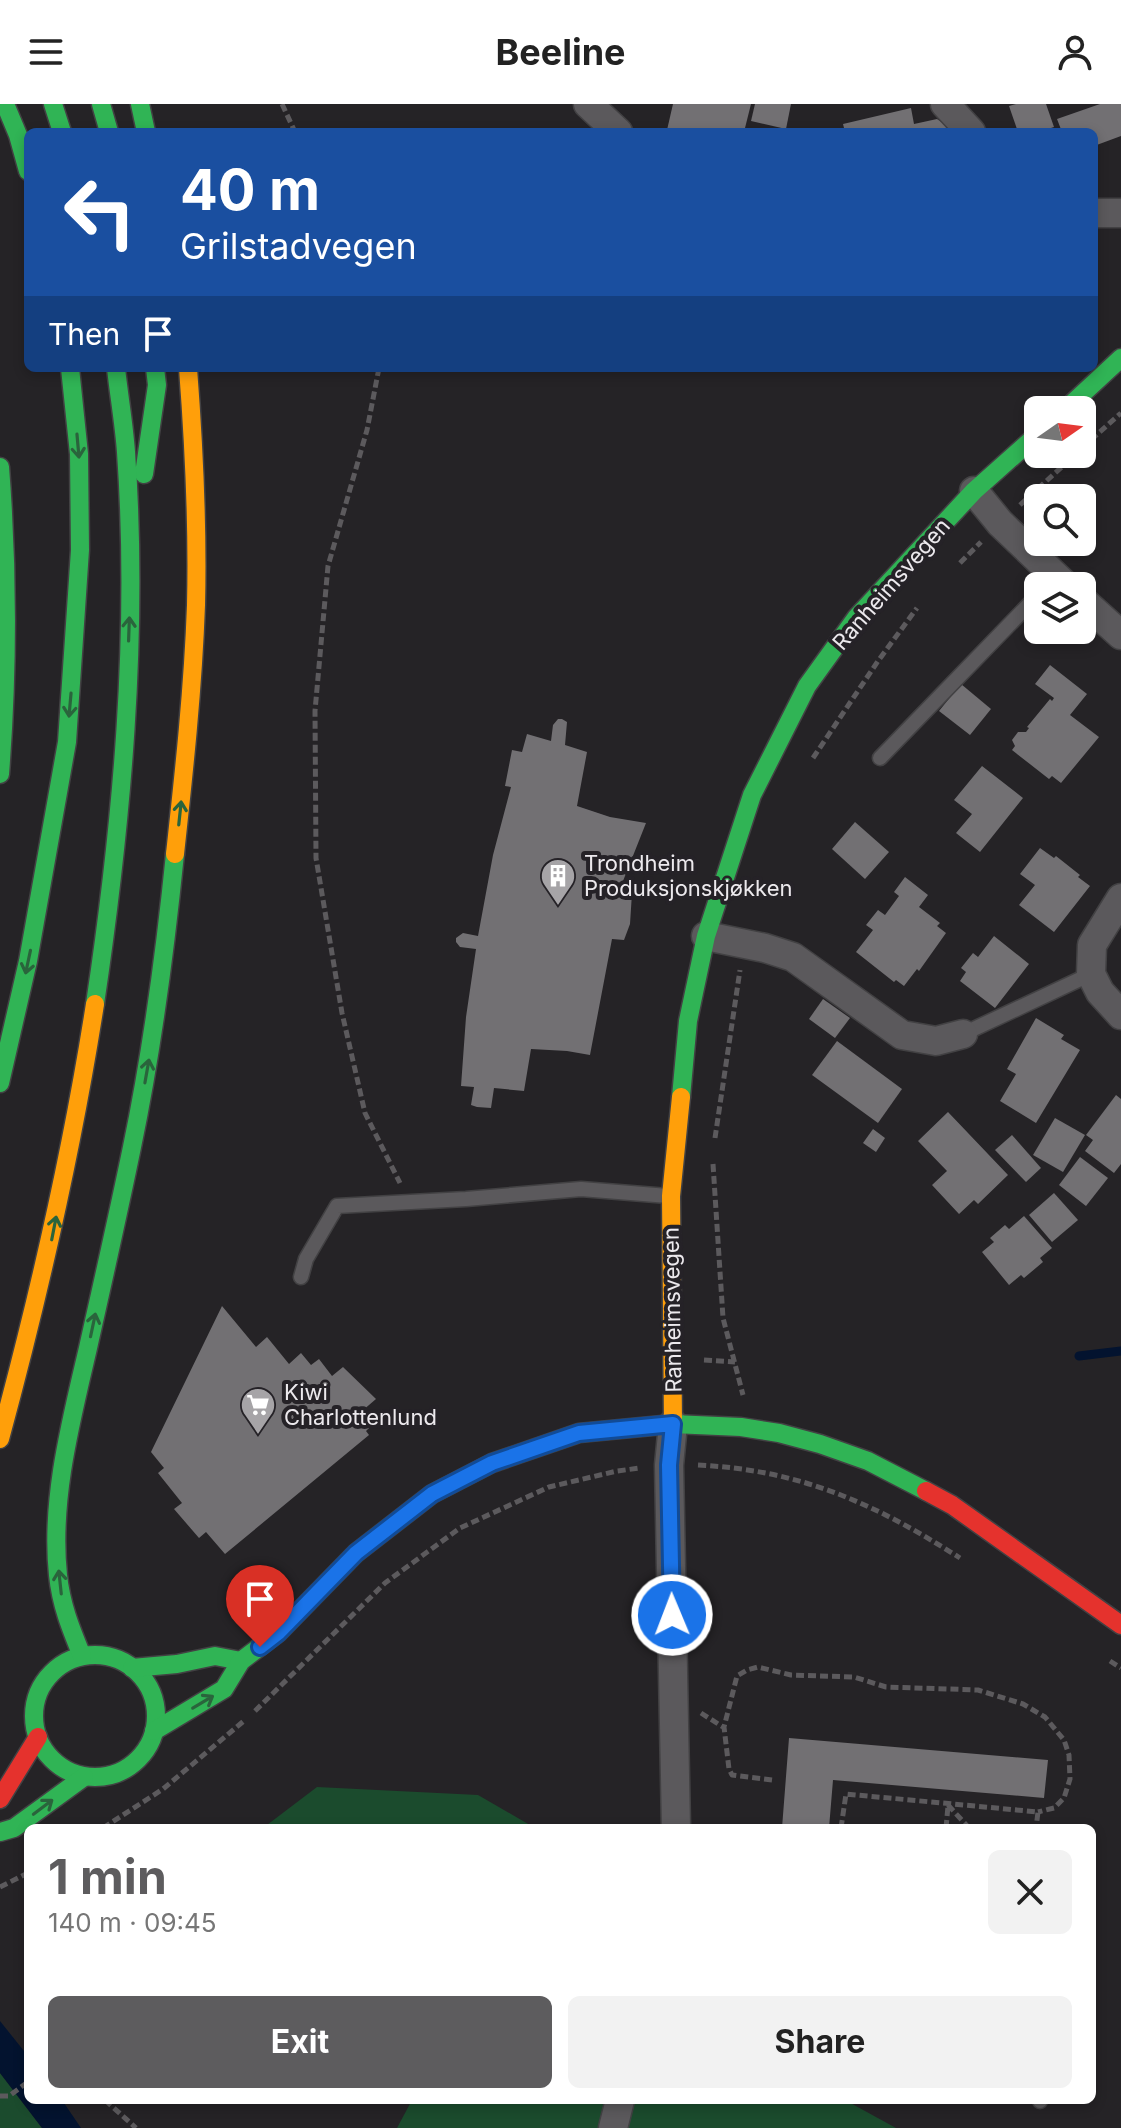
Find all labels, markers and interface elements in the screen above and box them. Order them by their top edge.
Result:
icon: menu [24,30,68,74]
text: Beeline [495,30,626,74]
icon: person [1053,30,1097,74]
text: 40 m [180,156,320,224]
icon: left [48,160,152,264]
text: Grilstadvegen [180,224,417,268]
icon: arrive [136,312,180,356]
text: Then [48,316,120,352]
north arrow [1024,396,1096,468]
map controls [1024,396,1096,644]
one-way arrow [71,432,86,459]
button: search [1024,484,1096,556]
street label: Ranheimsvegen [827,513,955,655]
button: layers [1024,572,1096,644]
one-way arrow [122,616,137,642]
one-way arrow [62,691,77,718]
one-way arrow [172,800,187,827]
place label: Trondheim Produksjonskjøkken [584,850,793,901]
building icon: Trondheim Produksjonskjøkken [539,857,577,907]
one-way arrow [20,948,35,974]
one-way arrow [140,1059,155,1084]
one-way arrow [47,1216,62,1241]
street label: Ranheimsvegen [658,1227,686,1393]
one-way arrow [86,1313,101,1338]
place label: Kiwi Charlottenlund [284,1379,437,1430]
supermarket icon: Kiwi Charlottenlund [239,1386,277,1436]
pin [226,1565,294,1647]
one-way arrow [52,1569,67,1596]
position arrow [630,1573,714,1657]
icon: arrive [238,1577,282,1621]
one-way arrow [191,1693,214,1709]
one-way arrow [32,1798,53,1815]
text: 1 min [48,1847,167,1906]
button: close [988,1850,1072,1934]
text: 140 m · 09:45 [48,1907,217,1938]
button: Exit [48,1996,552,2088]
button: Share [568,1996,1072,2088]

